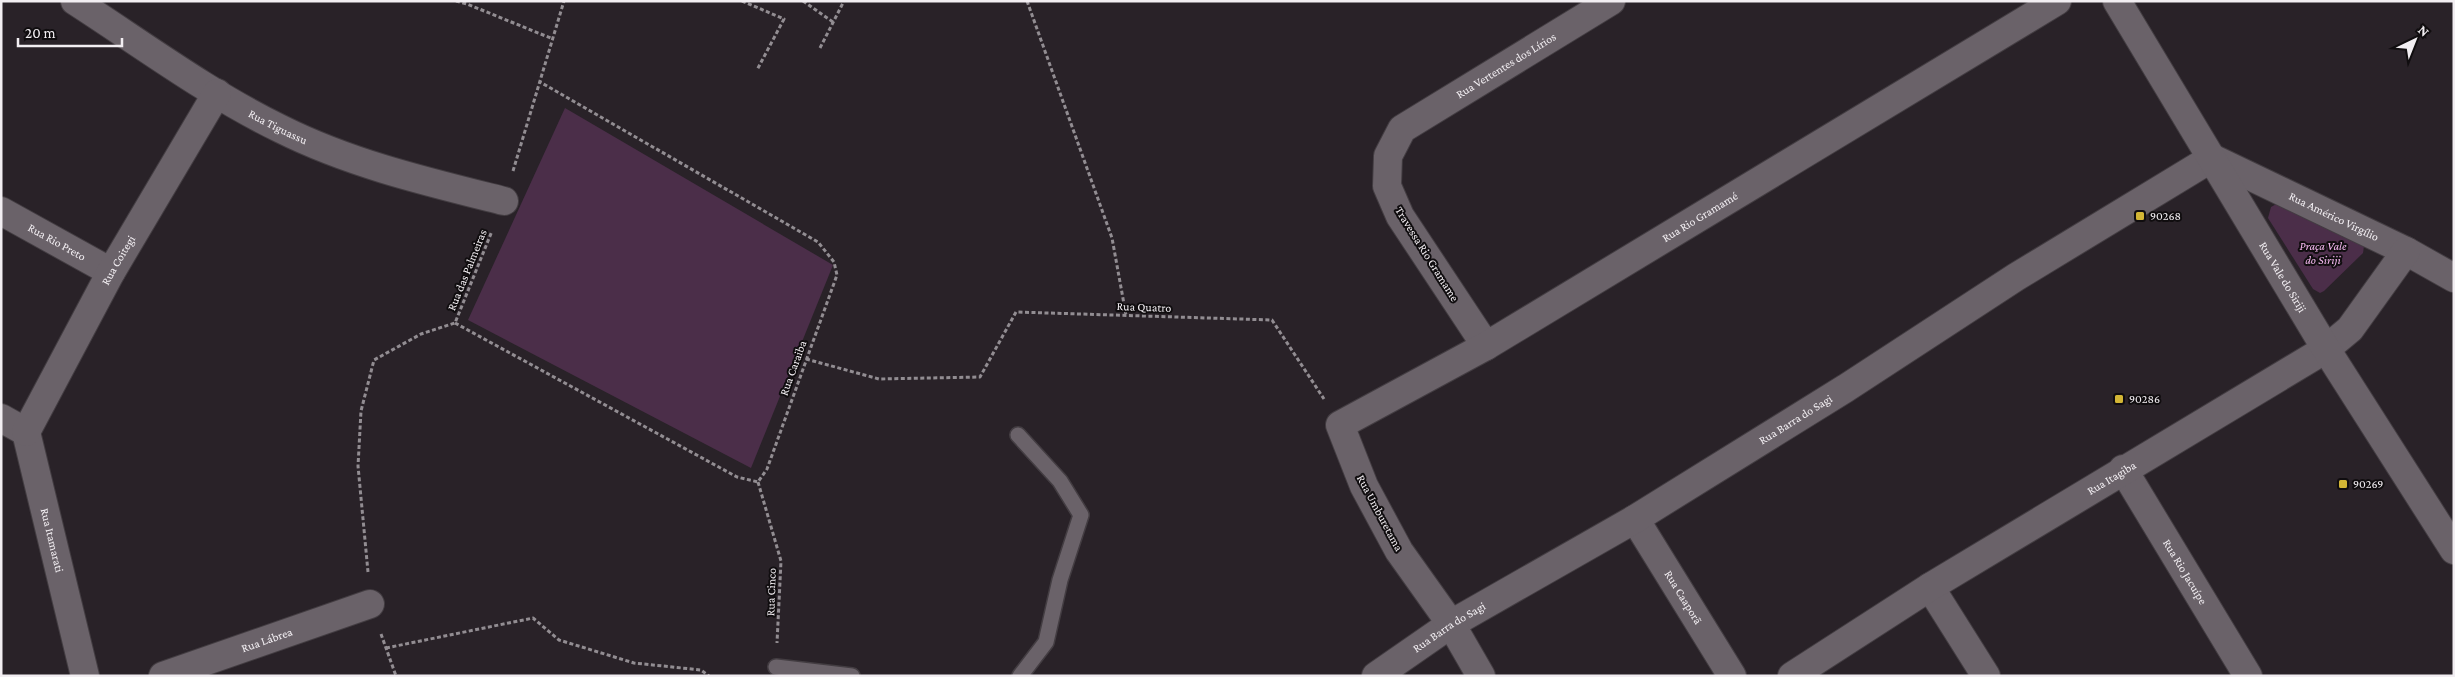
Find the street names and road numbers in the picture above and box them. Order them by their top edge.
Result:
street label: Rua Vertentes dos Lírios [1453,29,1559,101]
street label: Rua Tiguassu [246,106,310,148]
street label: Rua Rio Gramamé [1659,188,1740,245]
street label: Rua Américo Virgílio [2287,189,2381,244]
street label: Travessa Rio Gramame [1392,204,1462,304]
street label: Rua Rio Preto [26,220,88,264]
street label: Rua das Palmeiras [444,227,490,313]
street label: Rua Coitegi [98,233,138,287]
street label: Rua Vale do Siriji [2256,239,2309,315]
street label: Rua Quatro [1116,299,1172,315]
street label: Rua Caraiba [777,338,810,398]
street label: Rua Barra do Sagi [1756,391,1835,447]
street label: Rua Itagiba [2085,458,2139,498]
street label: Rua Umburetama [1354,472,1406,554]
street label: Rua Itamarati [38,507,67,574]
street label: Rua Rio Jacuípe [2160,536,2210,607]
street label: Rua Cinco [763,568,779,616]
street label: Rua Caaporã [1661,568,1705,627]
street label: Rua Barra do Sagi [1410,599,1488,655]
street label: Rua Lábrea [239,624,295,655]

